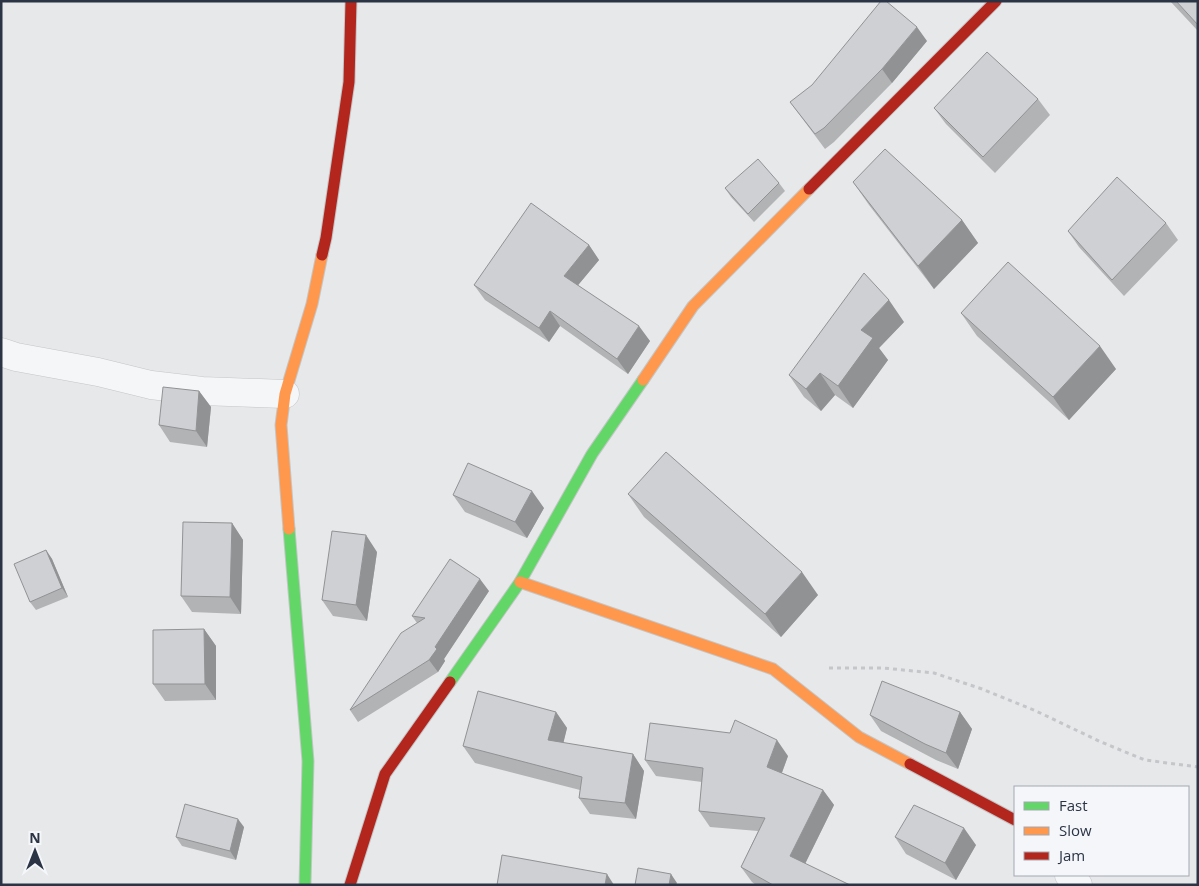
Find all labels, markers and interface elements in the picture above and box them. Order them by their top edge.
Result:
legend [1014,786,1189,876]
text: Fast [1059,795,1088,815]
text: Slow [1059,820,1092,840]
north arrow [10,826,60,876]
text: N [29,828,41,847]
text: Jam [1057,845,1085,865]

